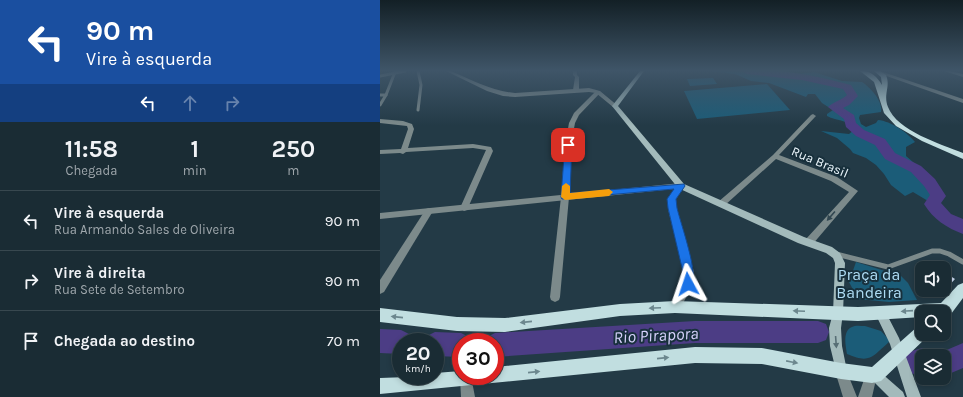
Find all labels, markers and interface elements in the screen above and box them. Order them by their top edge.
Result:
text: 90 m [86,14,154,47]
icon: left [20,16,72,68]
text: Vire à esquerda [86,48,212,70]
icon: left [137,92,159,114]
icon: ahead [179,92,201,114]
icon: right [221,92,243,114]
pin [551,128,585,162]
icon: arrive [557,134,579,156]
text: 11:58 [65,135,118,163]
text: 1 [190,135,199,163]
text: 250 [271,135,315,163]
street label: Rua Brasil [789,143,851,181]
text: Chegada [65,163,117,178]
text: min [183,163,207,178]
text: m [287,163,299,178]
text: Vire à esquerda [54,204,164,222]
icon: left [20,210,42,232]
one-way arrow [827,211,836,222]
text: 90 m [325,212,360,230]
text: Rua Armando Sales de Oliveira [54,222,235,237]
map controls [915,261,951,385]
button: sound [915,261,951,297]
position arrow [667,263,709,305]
text: Vire à direita [54,264,146,282]
park label: Praça da Bandeira [836,265,902,302]
icon: right [20,270,42,292]
text: 90 m [325,272,360,290]
text: Rua Sete de Setembro [54,282,185,297]
one-way arrow [649,304,661,311]
button: search [915,305,951,341]
one-way arrow [792,308,805,314]
one-way arrow [901,308,913,315]
one-way arrow [391,313,403,320]
one-way arrow [520,319,532,326]
water label: Rio Pirapora [613,323,699,347]
icon: arrive [20,330,42,352]
text: Chegada ao destino [54,332,195,350]
text: 70 m [326,332,360,350]
speed limit sign: 30 [452,333,504,385]
one-way arrow [833,336,840,348]
text: 20 [406,342,430,365]
button: layers [915,349,951,385]
one-way arrow [657,355,669,362]
one-way arrow [786,359,799,365]
text: km/h [405,363,431,375]
one-way arrow [528,368,540,375]

